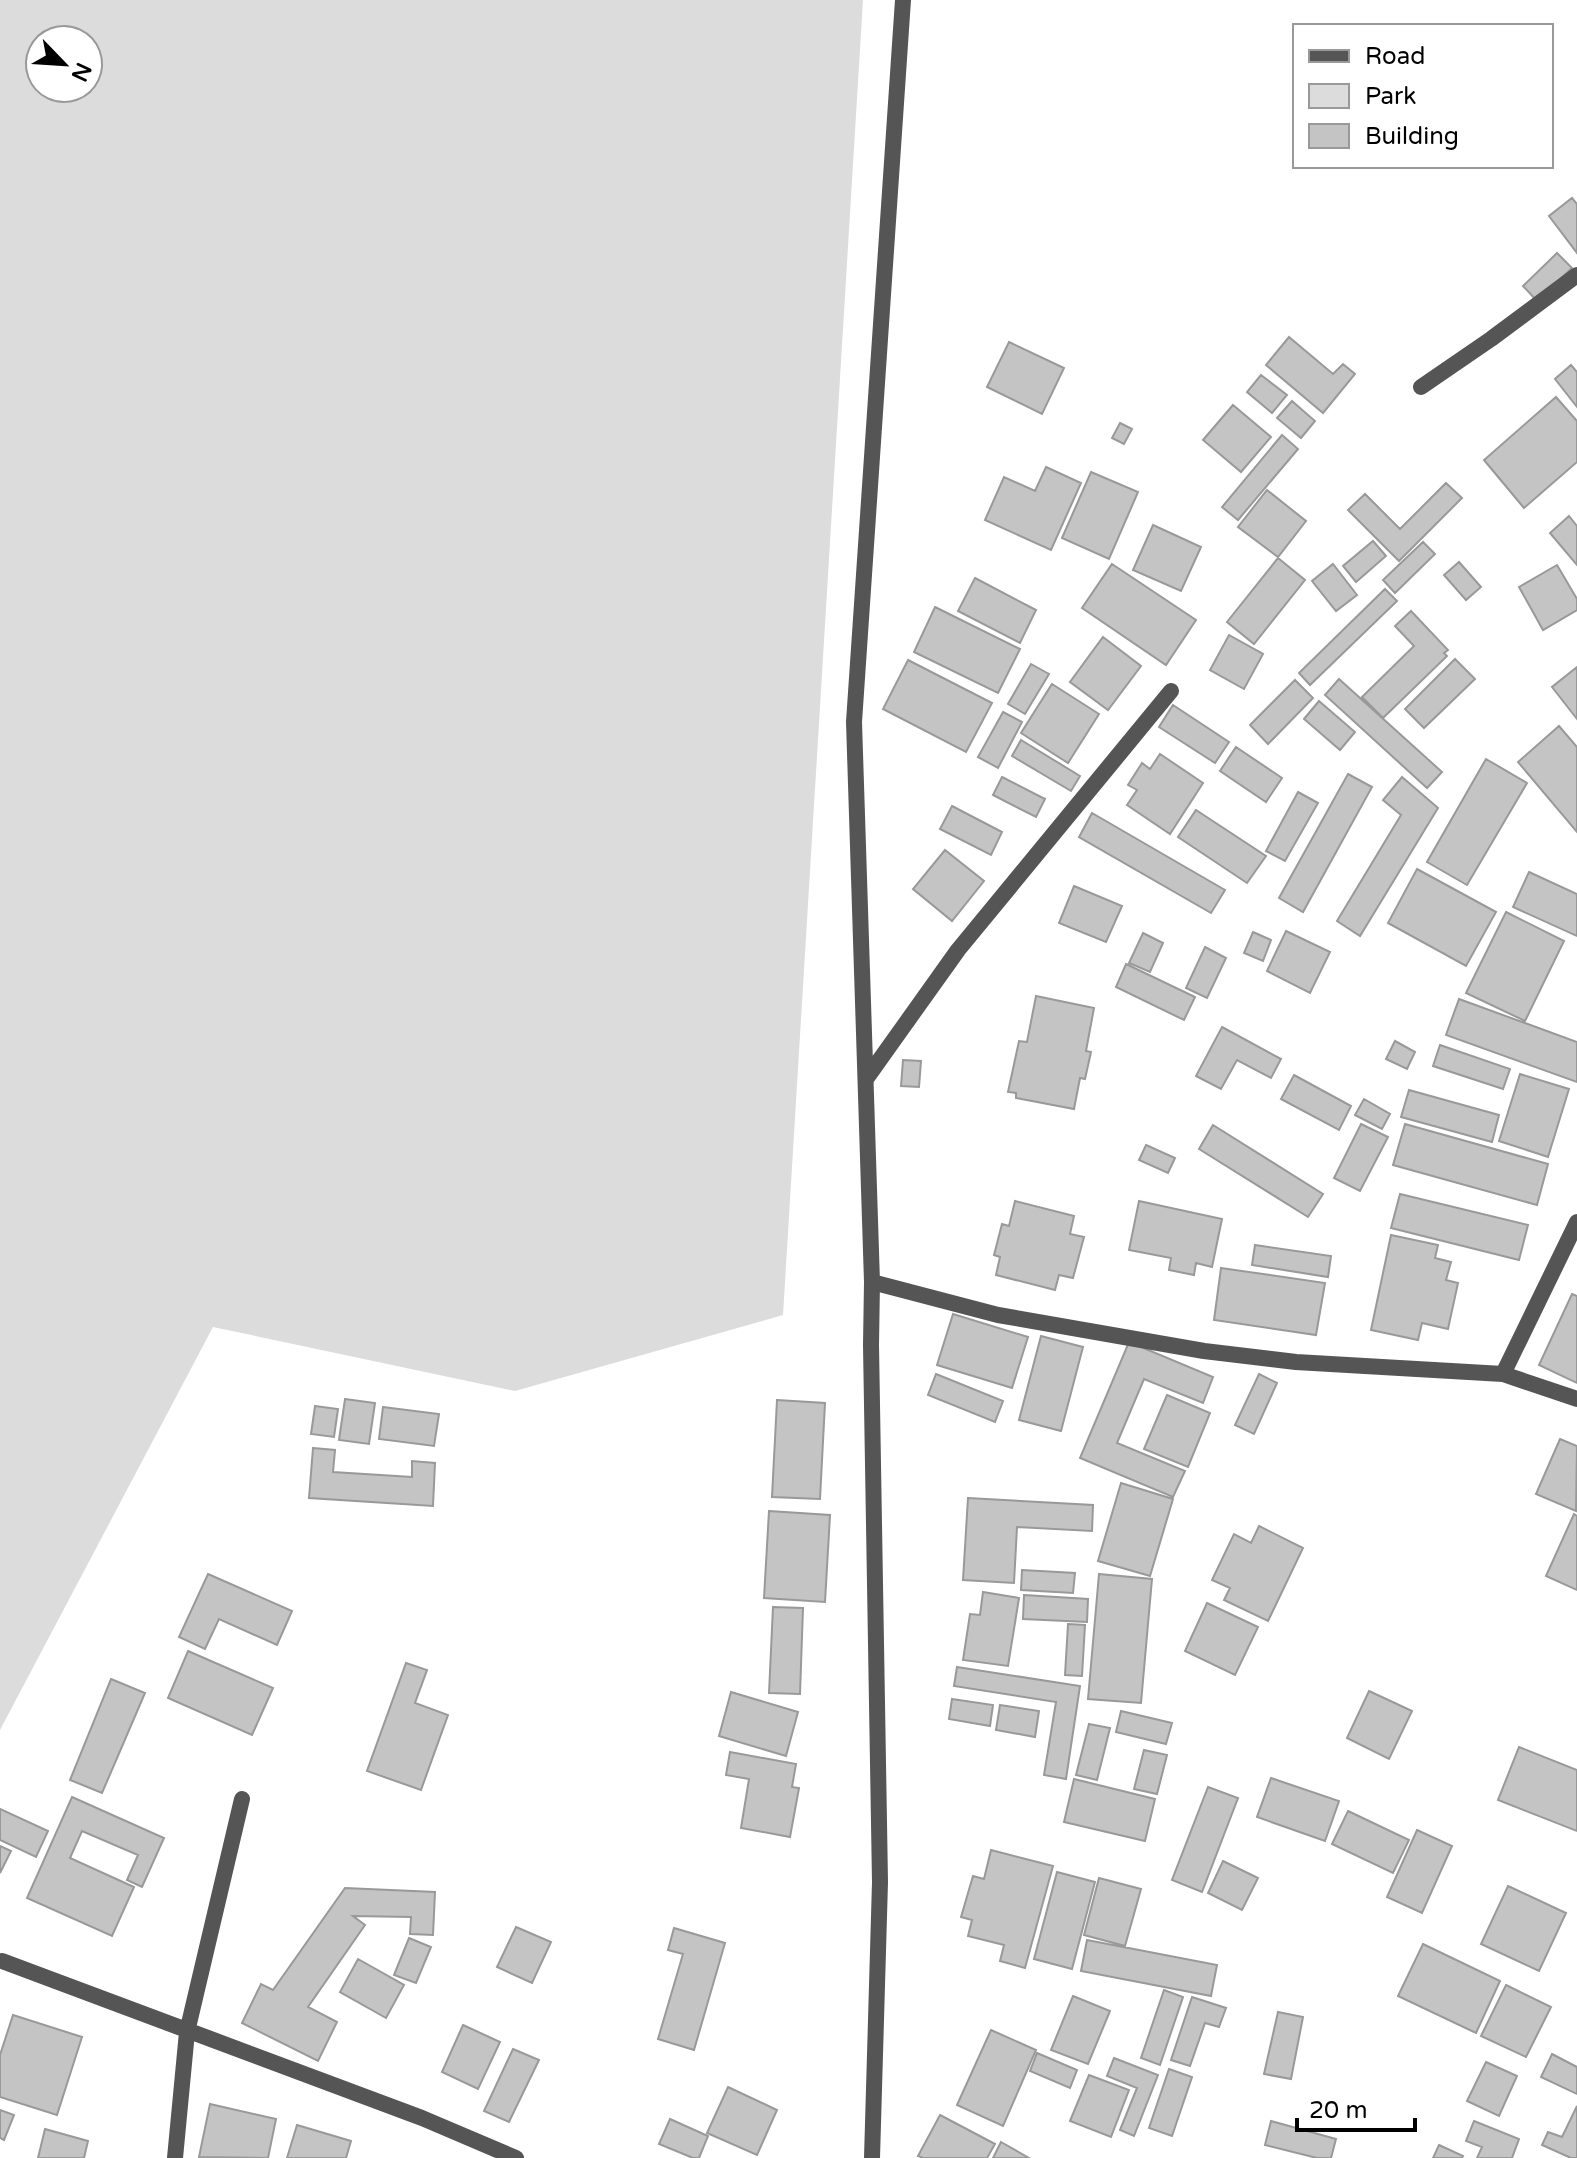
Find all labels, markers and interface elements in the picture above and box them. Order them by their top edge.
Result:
north arrow [24,24,104,104]
legend [1293,24,1553,168]
text: Road [1365,42,1425,71]
text: N [66,59,97,86]
text: Park [1365,82,1416,111]
text: Building [1365,122,1459,151]
scale bar [1297,2082,1415,2132]
text: 20 m [1309,2096,1367,2125]

